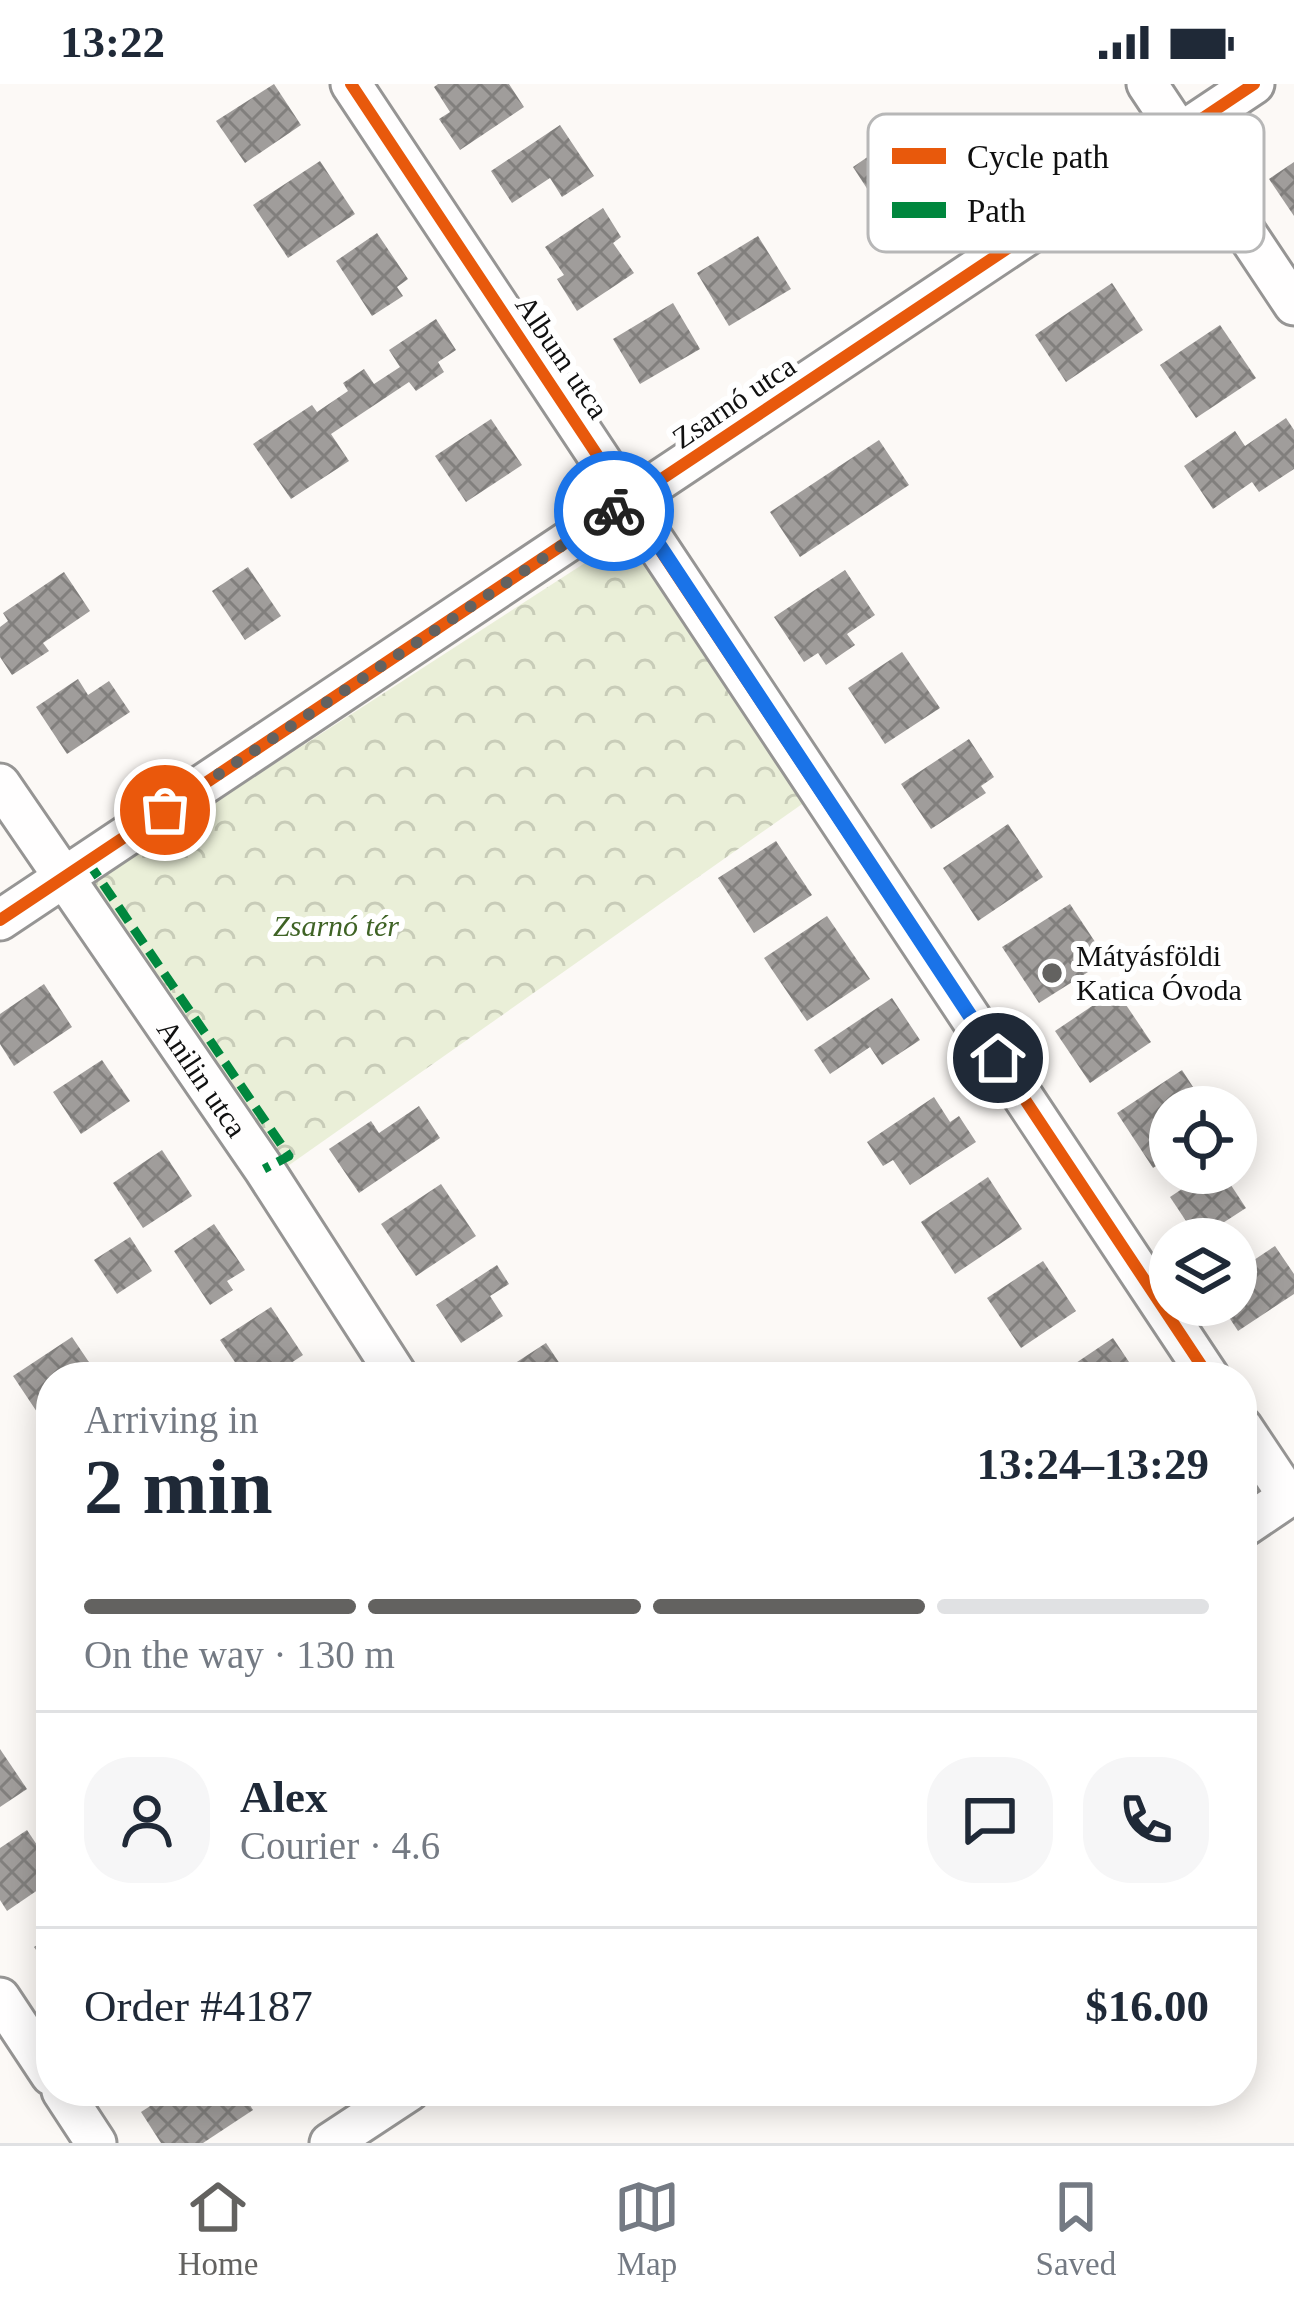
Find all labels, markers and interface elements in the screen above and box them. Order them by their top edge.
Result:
text: 13:22 [60,17,165,67]
legend [868,114,1264,252]
text: Cycle path [967,139,1110,175]
text: Path [967,193,1026,229]
street label: Album utca [509,289,615,424]
street label: Zsarnó utca [666,349,801,455]
courier [554,451,674,571]
icon: bike [581,478,647,544]
pin [114,759,216,861]
icon: bag [132,777,198,843]
park label: Zsarnó tér [273,909,399,942]
place label: Mátyásföldi Katica Óvoda [1076,939,1242,1006]
marker: Mátyásföldi Katica Óvoda [1039,960,1065,986]
pin [947,1007,1049,1109]
street label: Anilin utca [151,1013,254,1143]
icon: home [965,1025,1031,1091]
map controls [1149,1086,1257,1326]
button: locate [1149,1086,1257,1194]
button: layers [1149,1218,1257,1326]
text: Arriving in [84,1398,258,1441]
text: 13:24–13:29 [977,1439,1209,1489]
text: 2 min [84,1443,273,1530]
text: On the way · 130 m [84,1633,395,1676]
button: person [84,1757,210,1883]
button: chat [927,1757,1053,1883]
button: phone [1083,1757,1209,1883]
text: Alex [240,1772,327,1822]
text: Courier · 4.6 [240,1824,440,1867]
text: Order #4187 [84,1981,313,2031]
text: $16.00 [1085,1981,1209,2031]
tab: Home [178,2174,258,2283]
tab: Map [614,2174,680,2283]
tab: Saved [1036,2174,1116,2283]

